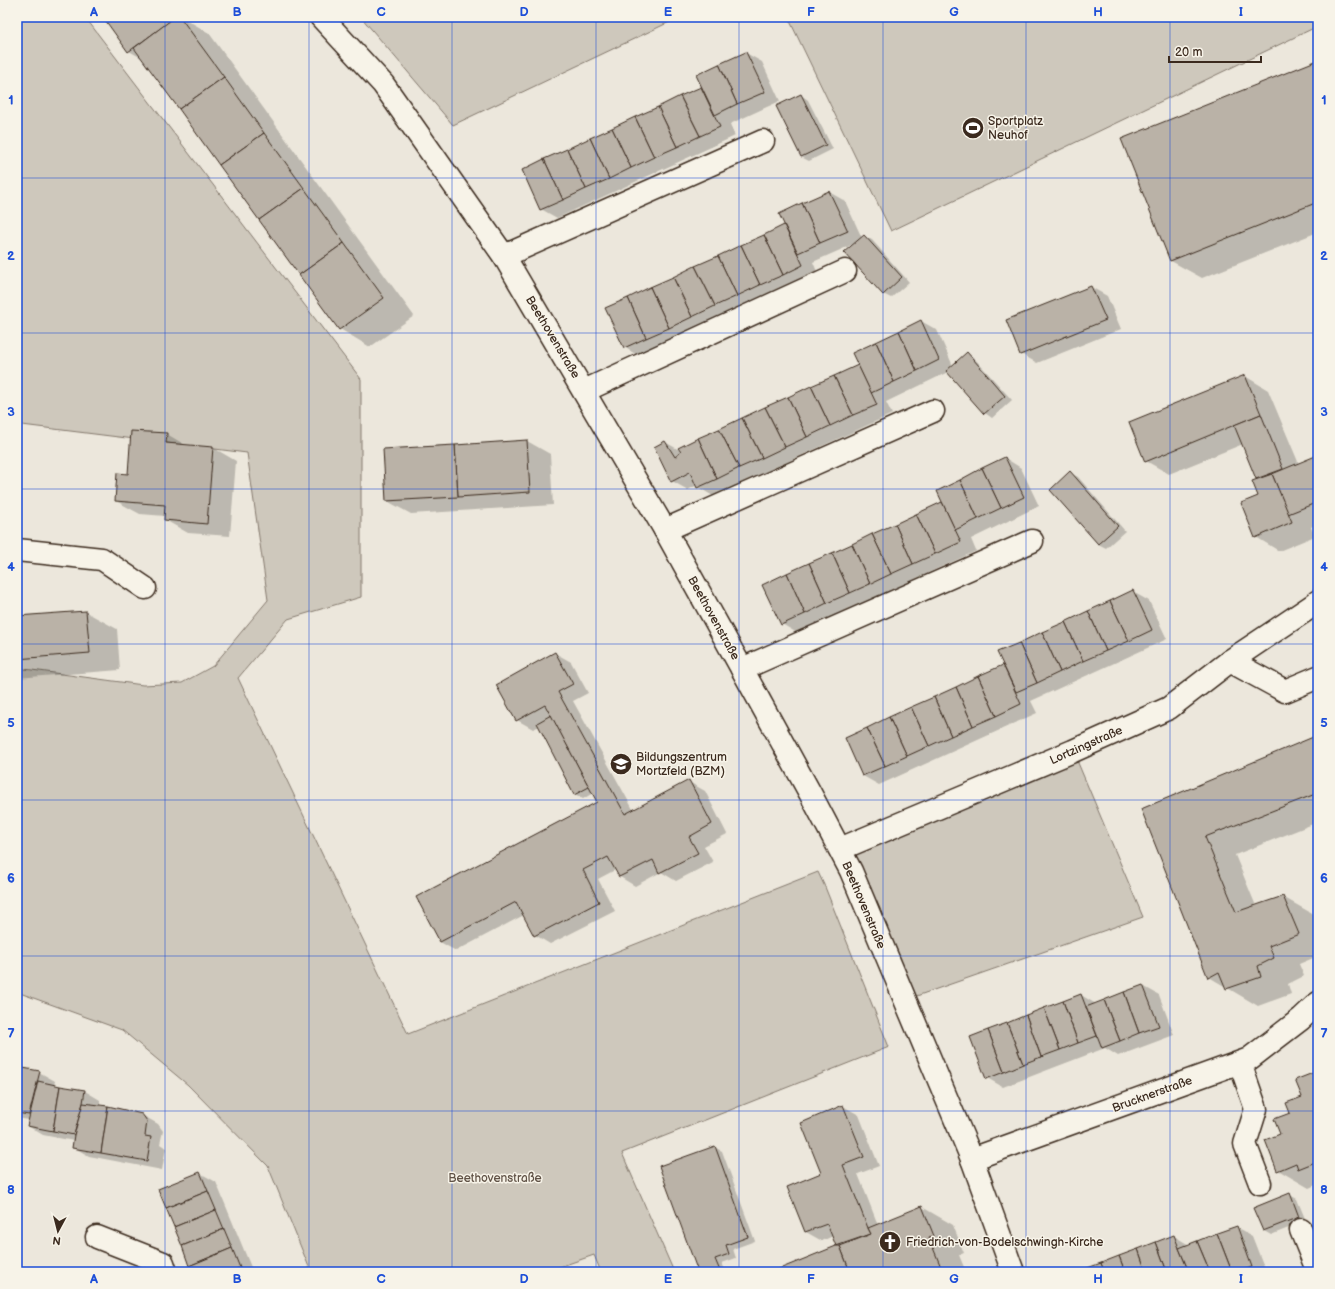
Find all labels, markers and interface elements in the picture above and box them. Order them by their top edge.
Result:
text: A [89,4,98,20]
text: B [232,4,242,20]
text: C [376,4,386,20]
text: D [519,4,529,20]
text: E [664,4,673,20]
text: F [807,4,815,20]
text: G [949,4,959,20]
text: H [1093,4,1103,20]
text: I [1239,4,1243,20]
scale bar [1169,38,1261,64]
text: 20 m [1175,45,1202,60]
text: 1 [8,92,14,108]
text: 1 [1321,92,1327,108]
place label: Sportplatz Neuhof [988,114,1043,143]
sports icon: Sportplatz Neuhof [960,115,986,141]
text: 2 [7,248,15,264]
text: 2 [1320,248,1328,264]
street label: Beethovenstraße [522,293,583,381]
text: 3 [7,404,15,420]
text: 3 [1320,404,1328,420]
text: 4 [7,559,15,575]
text: 4 [1320,559,1328,575]
street label: Beethovenstraße [684,574,743,663]
text: 5 [7,715,15,731]
text: 5 [1320,715,1328,731]
street label: Lortzingstraße [1047,723,1125,768]
place label: Bildungszentrum Mortzfeld (BZM) [636,750,727,779]
school or university icon: Bildungszentrum Mortzfeld (BZM) [608,751,634,777]
street label: Beethovenstraße [838,859,889,951]
text: 6 [7,870,15,886]
text: 6 [1320,870,1328,886]
text: 7 [7,1026,15,1042]
text: 7 [1320,1026,1328,1042]
street label: Brucknerstraße [1110,1073,1194,1116]
park label: Beethovenstraße [448,1171,542,1186]
text: 8 [7,1182,15,1198]
text: 8 [1320,1182,1328,1198]
north arrow [38,1211,78,1251]
church icon: Friedrich-von-Bodelschwingh-Kirche [877,1229,903,1255]
text: N [52,1233,62,1247]
place label: Friedrich-von-Bodelschwingh-Kirche [906,1235,1103,1250]
text: A [89,1271,98,1287]
text: B [232,1271,242,1287]
text: C [376,1271,386,1287]
text: D [519,1271,529,1287]
text: E [664,1271,673,1287]
text: F [807,1271,815,1287]
text: G [949,1271,959,1287]
text: H [1093,1271,1103,1287]
text: I [1239,1271,1243,1287]

